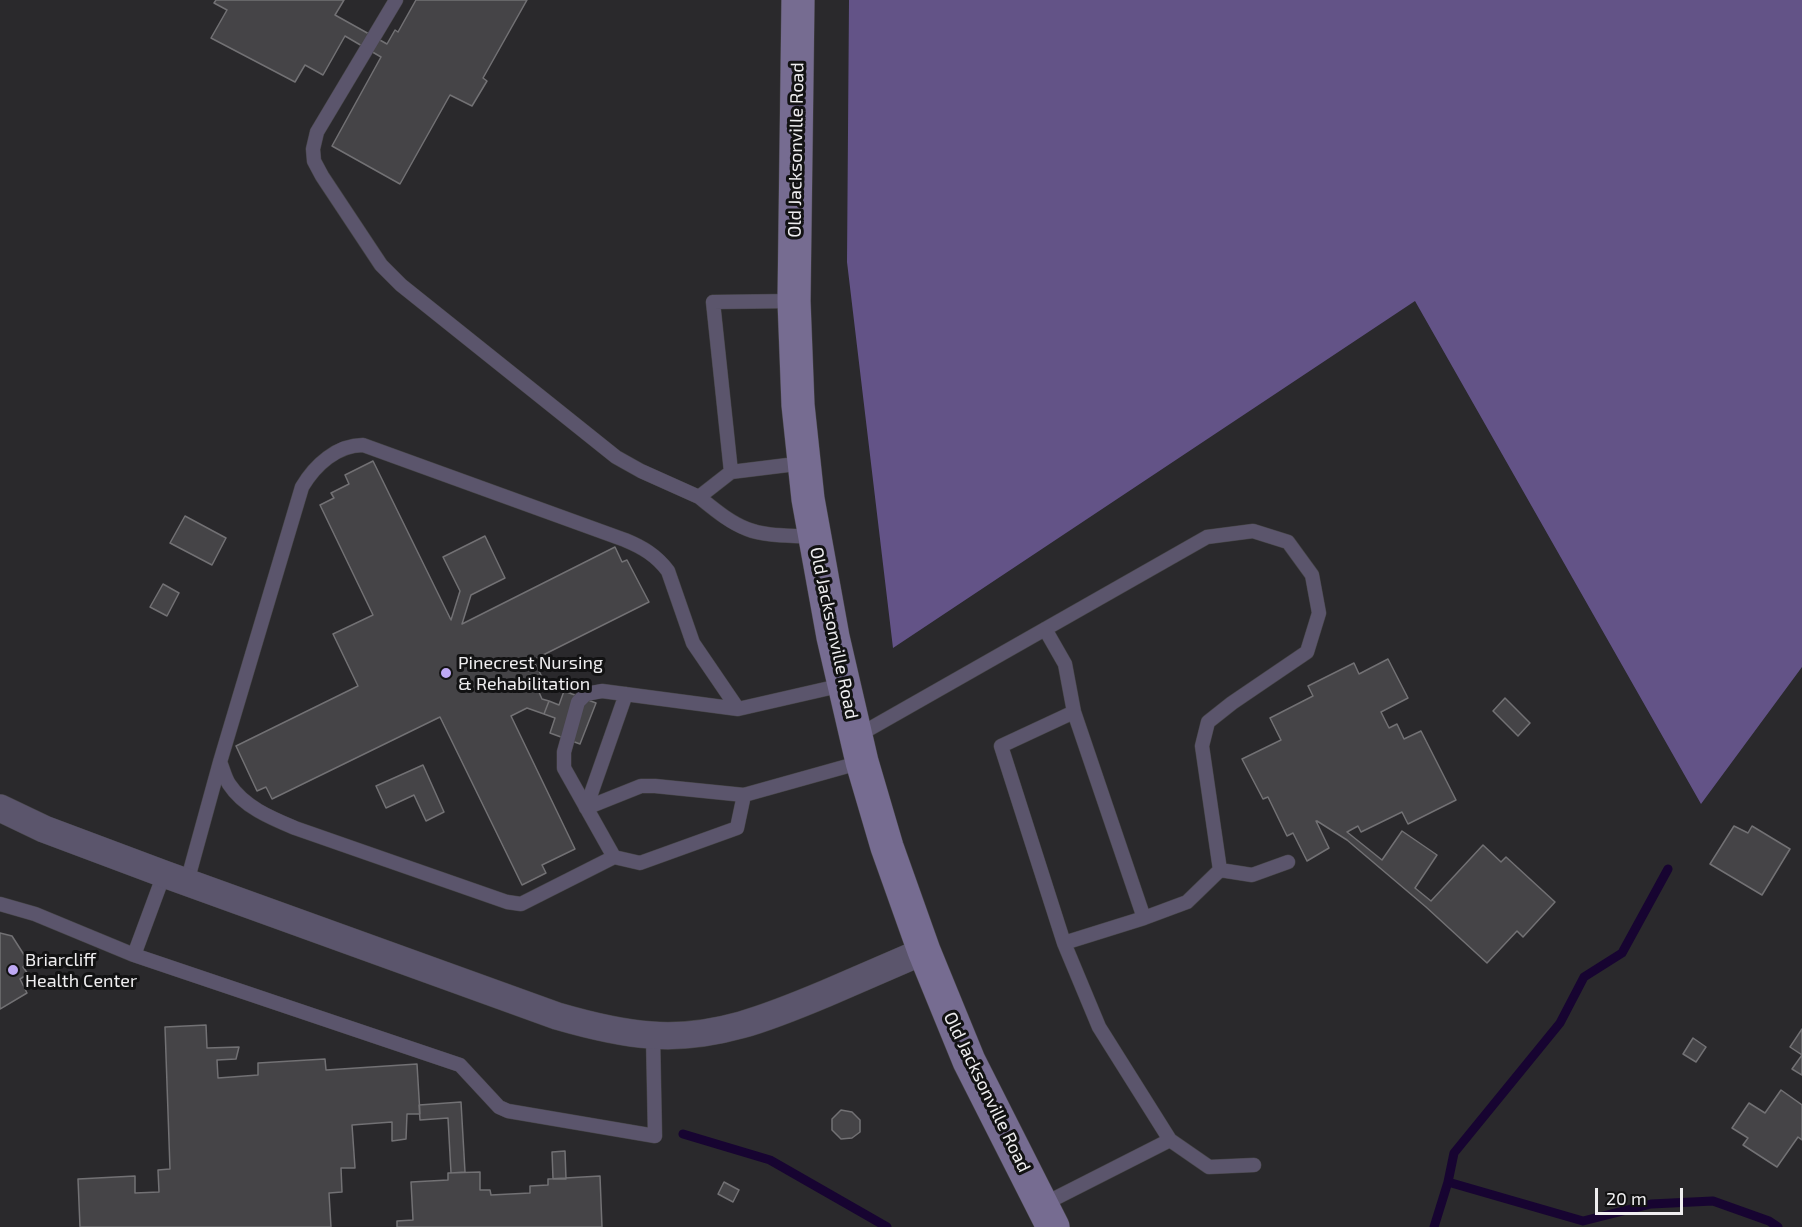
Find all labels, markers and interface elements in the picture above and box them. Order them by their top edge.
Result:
street label: Old Jacksonville Road [784,62,808,238]
street label: Old Jacksonville Road [805,545,863,721]
place label: Pinecrest Nursing & Rehabilitation [458,652,603,694]
marker: Pinecrest Nursing & Rehabilitation [439,666,453,680]
place label: Briarcliff Health Center [25,949,137,992]
marker: Briarcliff Health Center [6,963,20,977]
street label: Old Jacksonville Road [939,1008,1035,1176]
scale bar [1598,1176,1686,1214]
text: 20 m [1606,1187,1647,1209]

